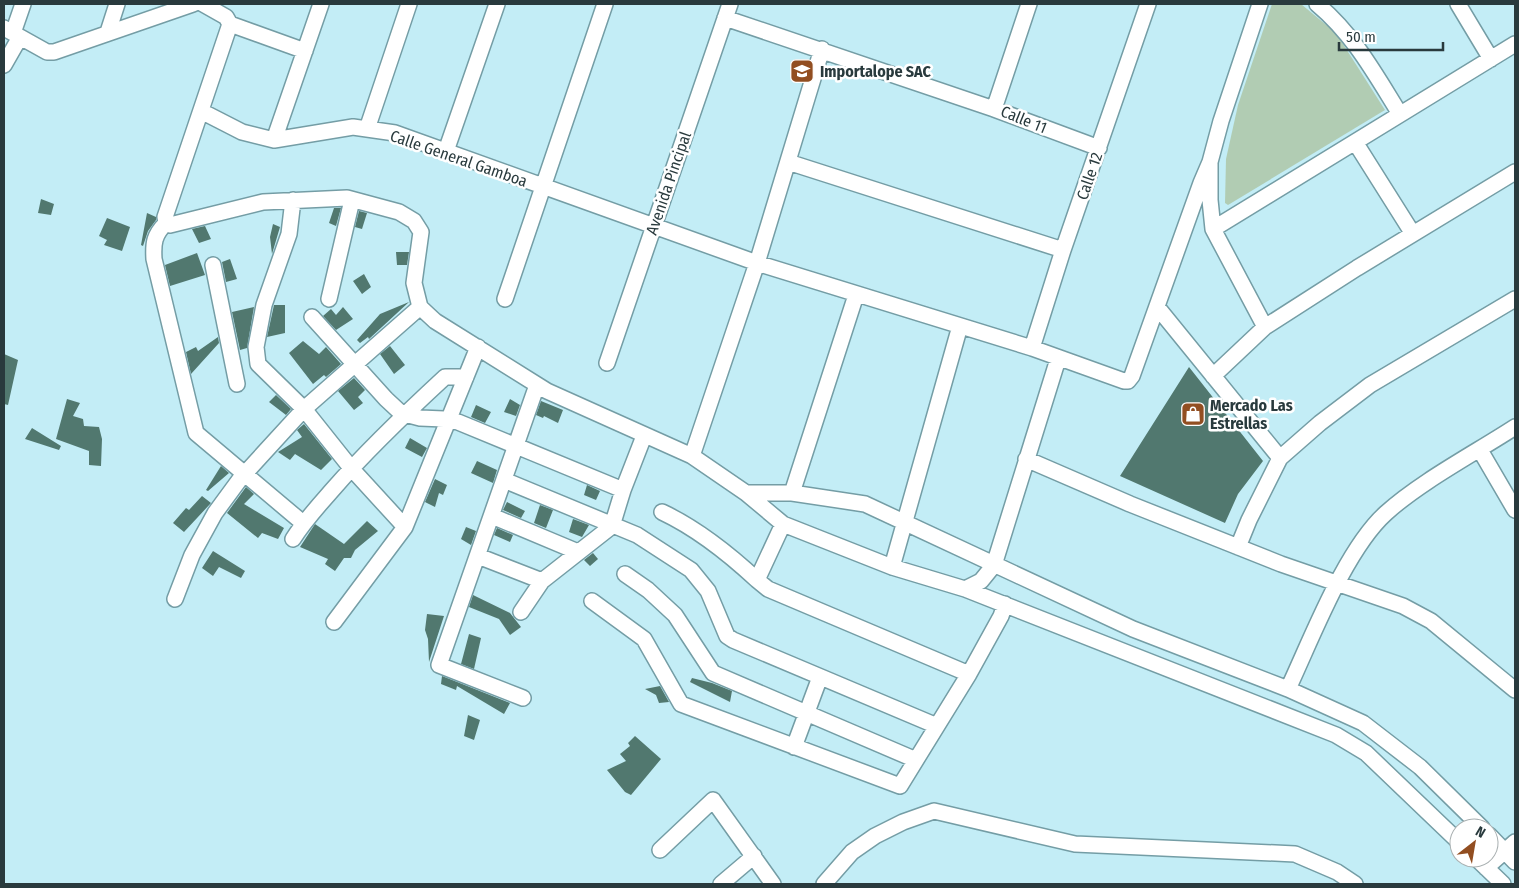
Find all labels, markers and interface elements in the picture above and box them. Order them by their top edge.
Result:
scale bar [1339,20,1443,52]
text: 50 m [1346,28,1376,46]
school or university icon: Importalope SAC [789,58,815,84]
place label: Importalope SAC [820,62,932,81]
street label: Calle 11 [998,102,1050,137]
street label: Calle General Gamboa [388,126,530,191]
street label: Avenida Pincipal [642,129,695,237]
street label: Calle 12 [1073,150,1106,202]
place label: Mercado Las Estrellas [1210,396,1293,433]
shop icon: Mercado Las Estrellas [1180,401,1206,427]
north arrow [1449,818,1499,868]
text: N [1472,823,1488,842]

